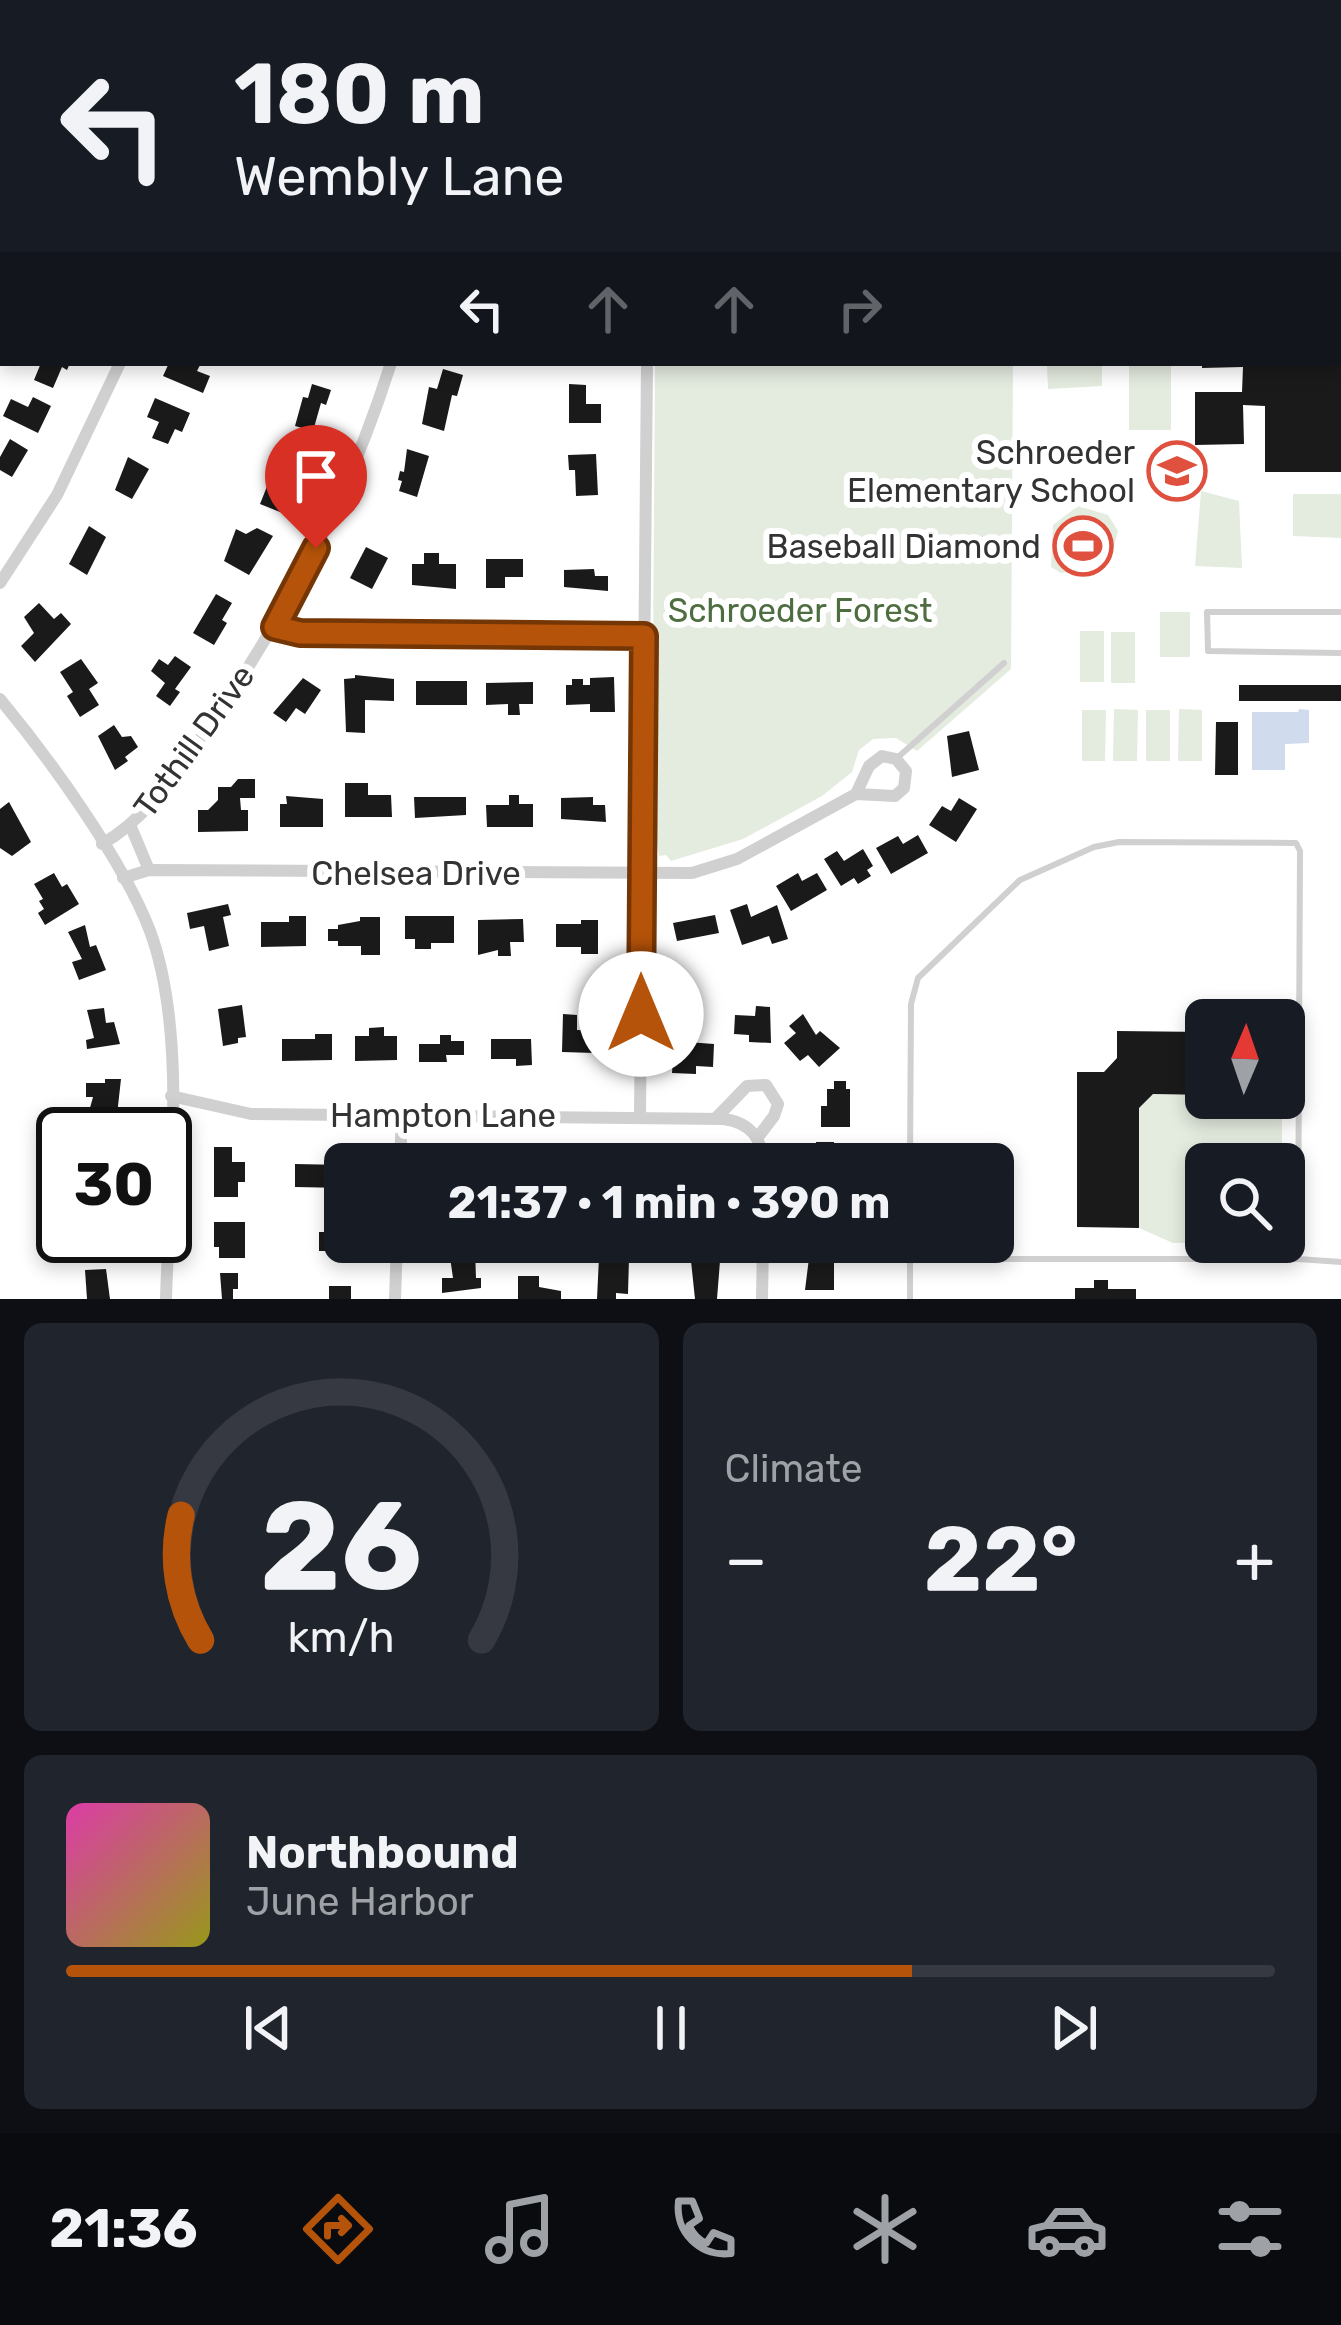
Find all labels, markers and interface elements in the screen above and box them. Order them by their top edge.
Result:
text: 180 m [234,44,485,144]
icon: left [36,48,192,204]
text: Wembly Lane [234,145,564,209]
icon: left [449,276,515,342]
icon: ahead [575,276,641,342]
icon: ahead [701,276,767,342]
icon: right [827,276,893,342]
pin [265,425,367,548]
place label: Schroeder Elementary School [847,433,1135,510]
school or university icon: Schroeder Elementary School [1146,440,1208,502]
icon: arrive [283,443,349,509]
sports icon: Baseball Diamond [1052,515,1114,577]
place label: Baseball Diamond [767,527,1041,566]
park label: Schroeder Forest [668,591,932,630]
street label: Tothill Drive [126,657,262,825]
street label: Chelsea Drive [311,854,521,893]
position arrow [578,951,704,1077]
north arrow [1185,999,1305,1119]
map controls [1185,999,1305,1263]
street label: Hampton Lane [330,1096,556,1135]
speed limit sign: 30 [36,1107,192,1263]
button: search [1185,1143,1305,1263]
text: 21:37 · 1 min · 390 m [447,1176,891,1229]
text: Climate [725,1446,863,1492]
text: 26 [260,1472,422,1620]
text: 22° [924,1506,1078,1613]
text: − [725,1520,767,1599]
text: + [1234,1520,1275,1599]
text: km/h [288,1612,395,1663]
text: Northbound [246,1826,519,1879]
text: June Harbor [246,1879,474,1925]
icon: previous [235,1995,301,2061]
icon: pause [638,1995,704,2061]
icon: next [1041,1995,1107,2061]
icon: directions [296,2187,380,2271]
icon: music [478,2187,562,2271]
icon: phone [661,2187,745,2271]
icon: climate [843,2187,927,2271]
icon: car [1025,2187,1109,2271]
icon: filters [1208,2187,1292,2271]
text: 21:36 [49,2197,198,2261]

